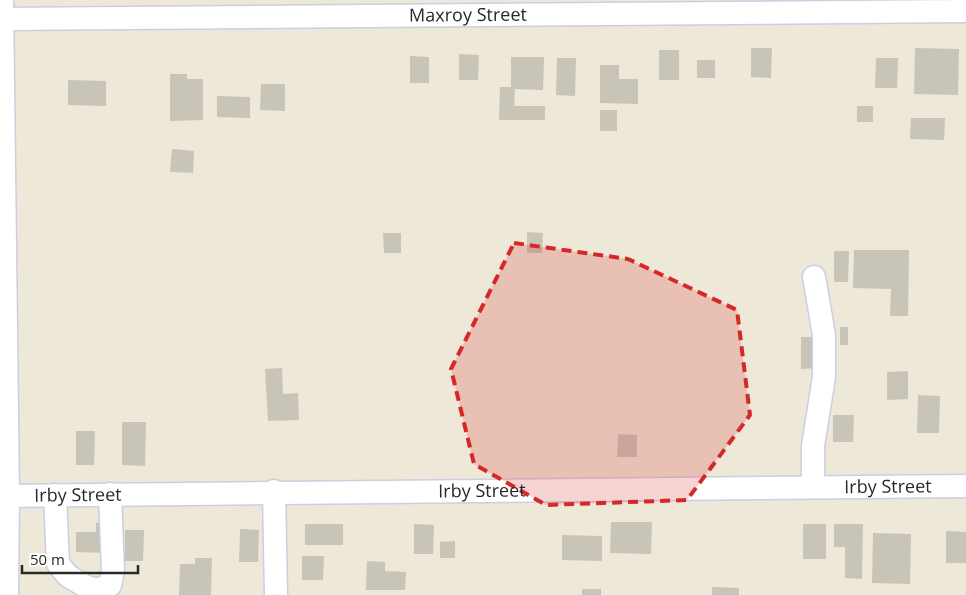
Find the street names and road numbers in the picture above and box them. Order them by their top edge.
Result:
street label: Maxroy Street [409,2,527,27]
street label: Irby Street [844,473,932,498]
street label: Irby Street [438,478,526,502]
street label: Irby Street [34,482,122,507]

